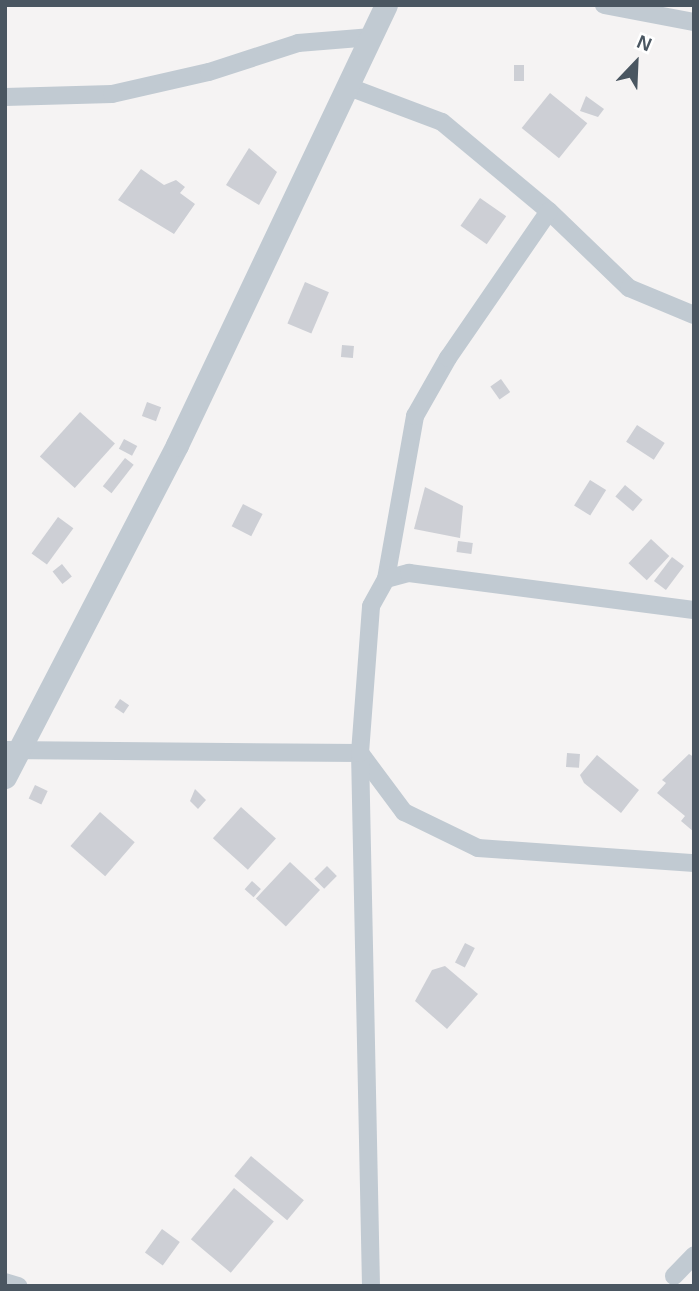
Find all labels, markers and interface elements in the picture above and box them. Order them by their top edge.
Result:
north arrow [601,28,671,98]
text: N [634,31,655,56]

